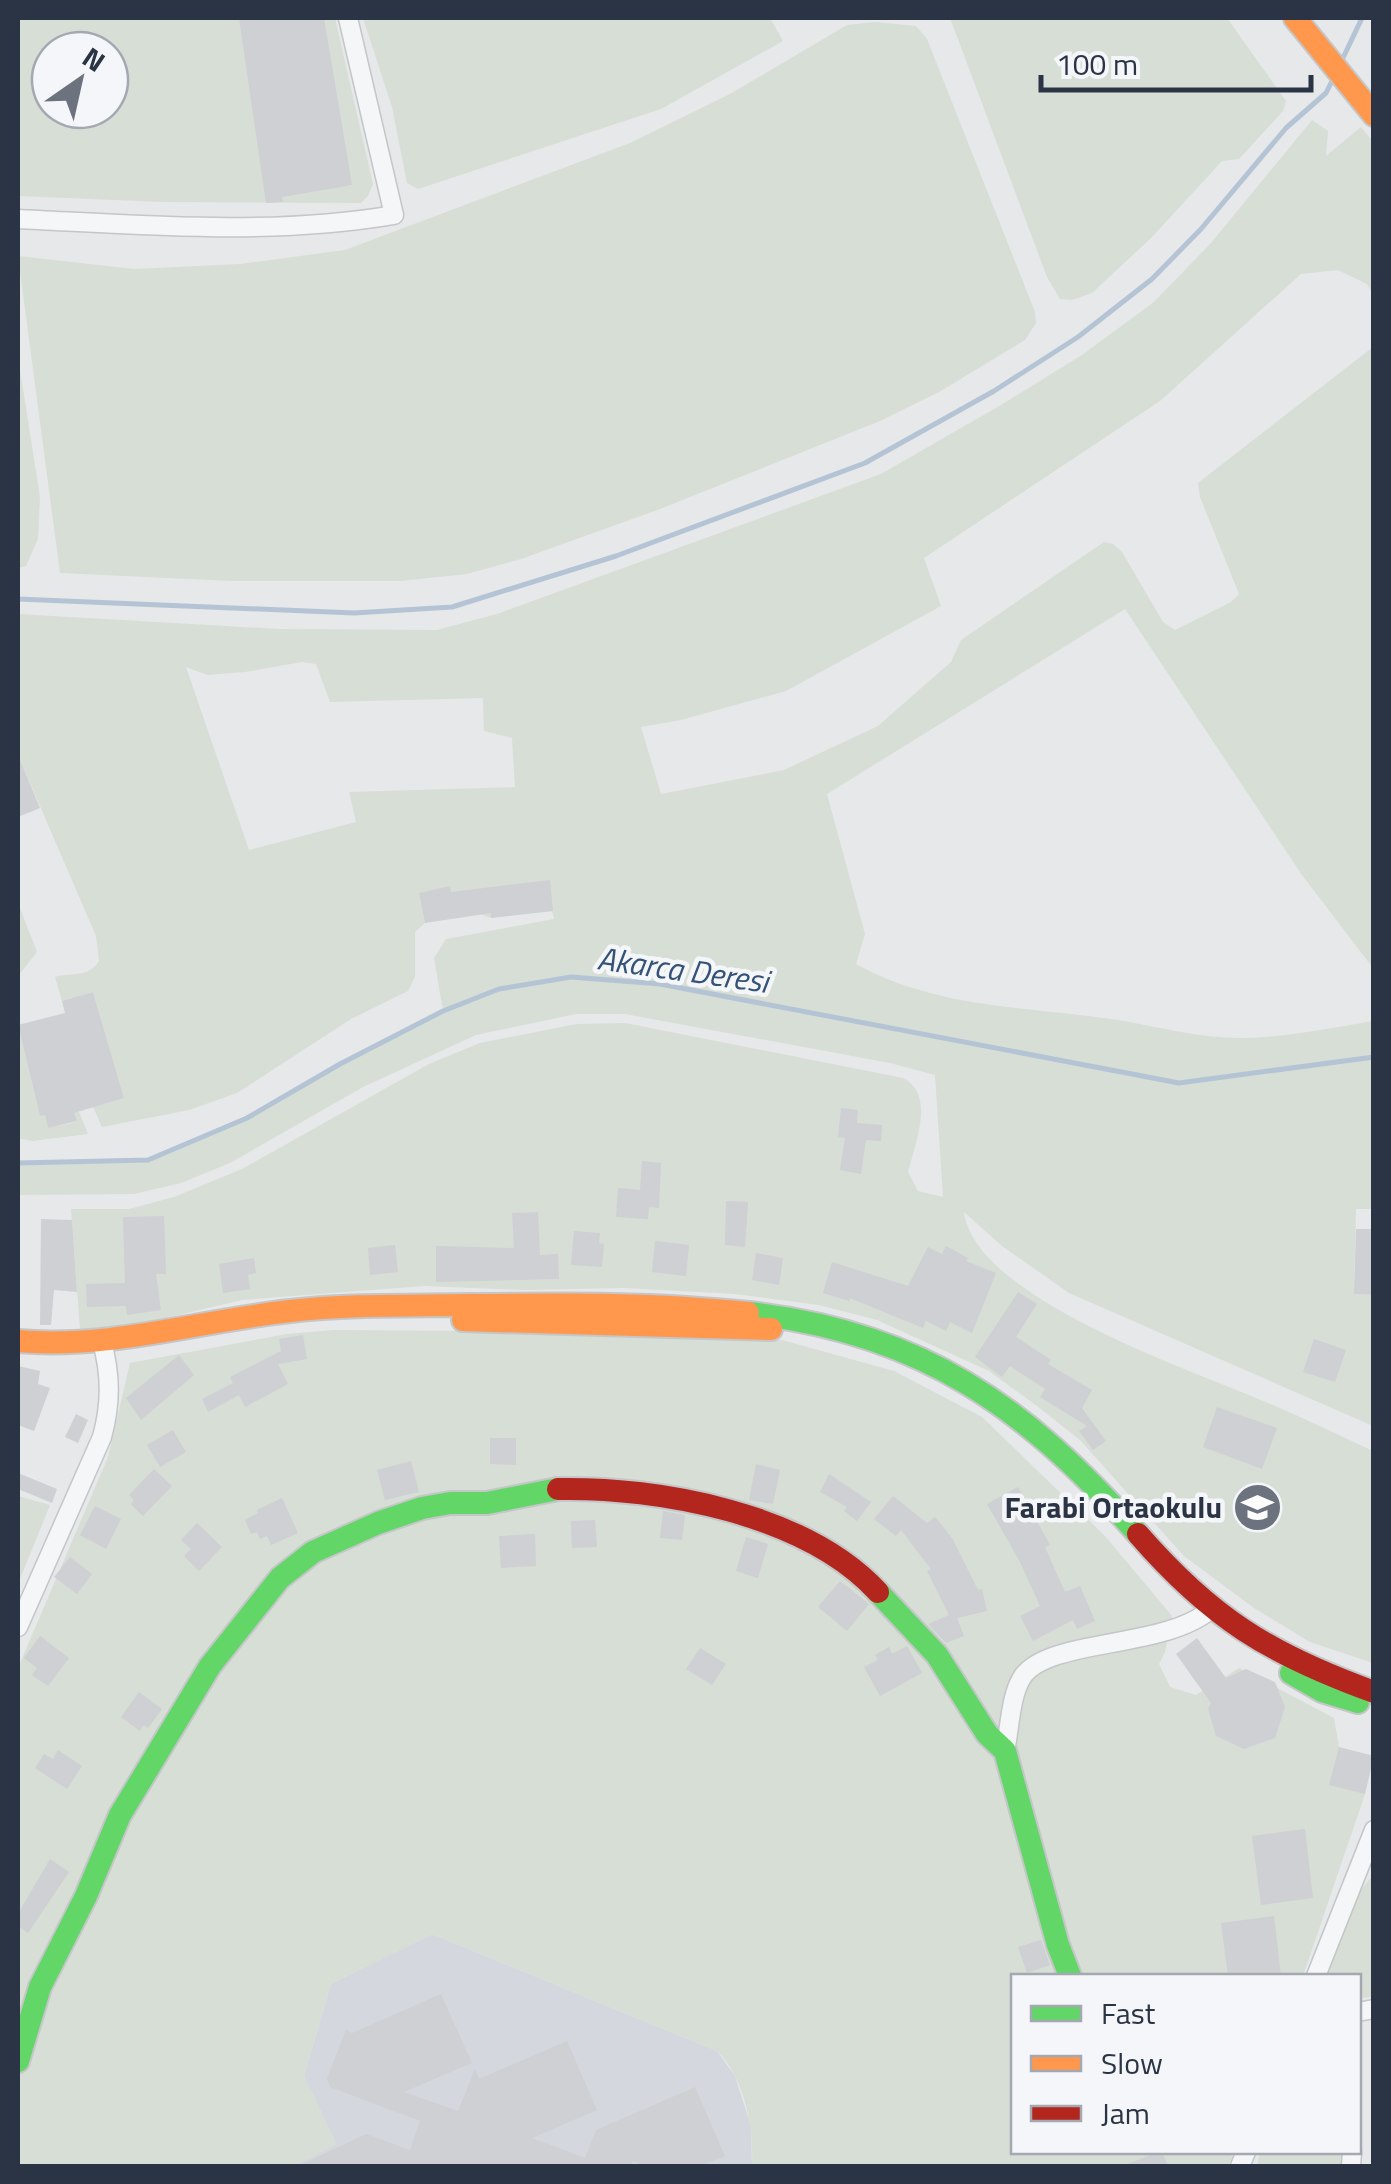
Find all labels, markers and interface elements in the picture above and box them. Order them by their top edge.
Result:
north arrow [30,30,130,130]
scale bar [1041,30,1311,92]
text: N [74,36,114,82]
text: 100 m [1056,41,1138,87]
water label: Akarca Deresi [595,933,775,1005]
school or university icon: Farabi Ortaokulu [1231,1482,1283,1534]
place label: Farabi Ortaokulu [1004,1484,1222,1530]
legend [1011,1974,1361,2154]
text: Fast [1101,1990,1156,2036]
text: Slow [1101,2040,1163,2086]
text: Jam [1101,2090,1150,2136]

